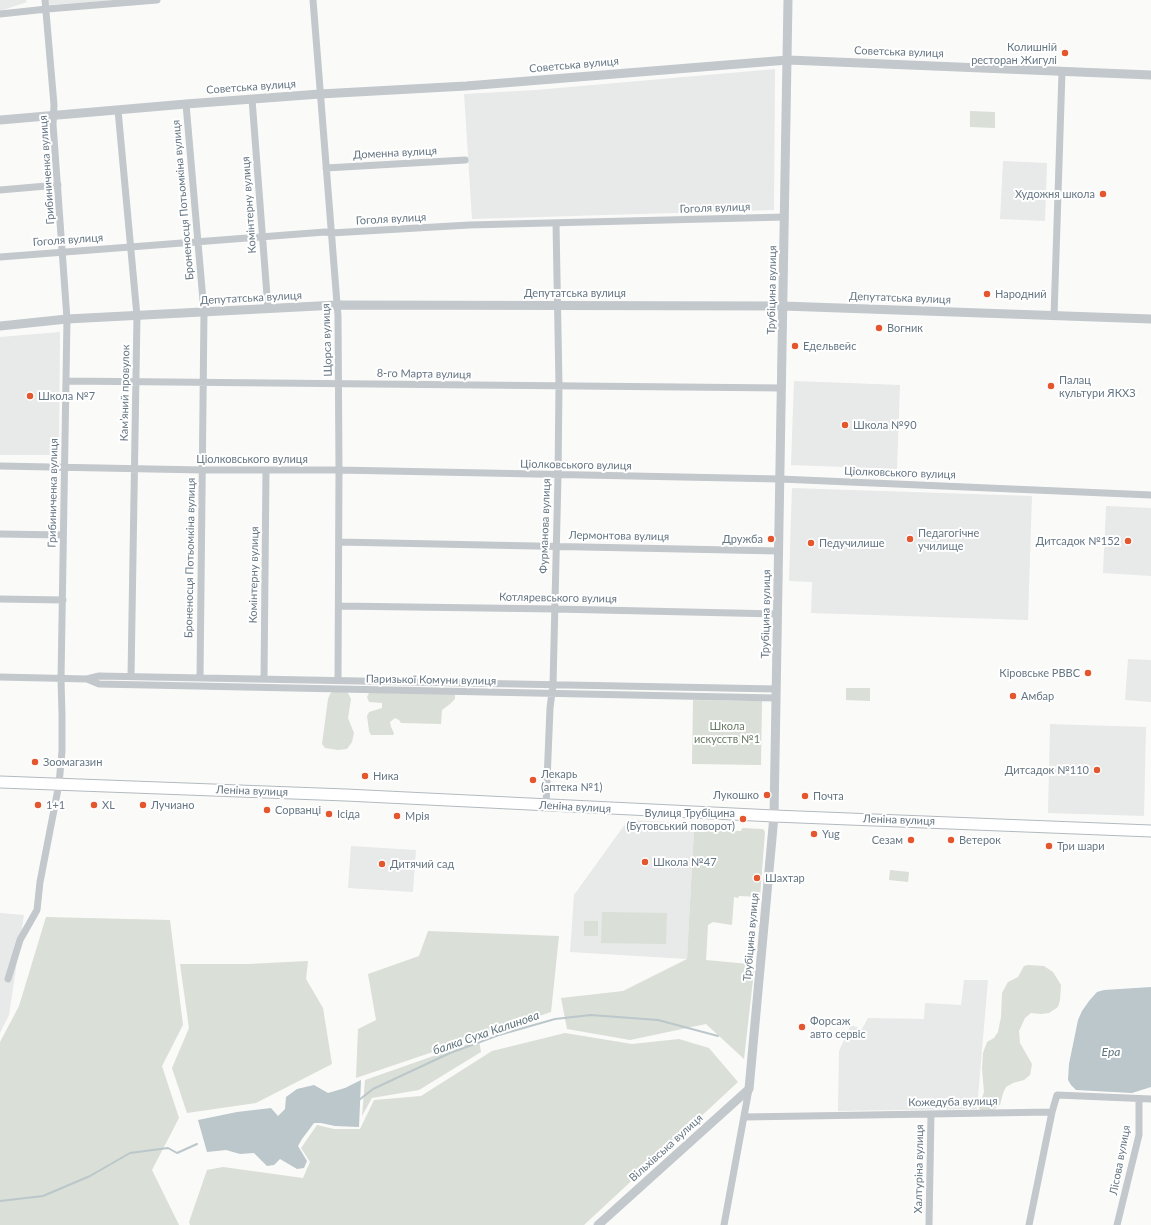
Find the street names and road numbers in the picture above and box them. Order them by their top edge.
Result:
street label: Советська вулиця [854,44,944,60]
street label: Советська вулиця [529,55,619,75]
street label: Советська вулиця [206,77,296,97]
street label: Грибиниченка вулиця [37,115,57,225]
street label: Броненосця Потьомкіна вулиця [169,119,197,281]
street label: Доменна вулиця [353,144,437,162]
street label: Комінтерну вулиця [239,156,259,254]
street label: Гоголя вулиця [679,200,751,216]
street label: Гоголя вулиця [355,211,427,227]
street label: Гоголя вулиця [32,231,104,249]
street label: Трубіцина вулиця [765,245,779,335]
street label: Депутатська вулиця [524,286,626,300]
street label: Депутатська вулиця [200,289,302,307]
street label: Депутатська вулиця [849,290,951,306]
street label: Щорса вулиця [319,303,335,377]
street label: Кам’яний провулок [118,344,132,442]
street label: 8-го Марта вулиця [377,367,471,381]
street label: Грибиниченка вулиця [45,438,61,548]
street label: Ціолковського вулиця [196,452,308,466]
street label: Ціолковського вулиця [520,457,632,473]
street label: Ціолковського вулиця [844,464,956,482]
street label: Броненосця Потьомкіна вулиця [182,478,198,638]
street label: Фурманова вулиця [537,478,553,574]
street label: Комінтерну вулиця [247,526,261,624]
street label: Лермонтова вулиця [569,529,669,543]
street label: Трубіцина вулиця [759,569,773,659]
street label: Котляревського вулиця [499,590,617,606]
street label: Паризької Комуни вулиця [366,672,496,688]
street label: Леніна вулиця [216,783,288,799]
street label: Леніна вулиця [539,799,611,815]
street label: Леніна вулиця [863,812,935,828]
street label: Трубіцина вулиця [741,892,761,982]
street label: Кожедуба вулиця [908,1095,998,1109]
street label: Вільхівська вулиця [626,1111,706,1185]
street label: Лісова вулиця [1107,1124,1133,1196]
street label: Халтуріна вулиця [912,1125,926,1213]

